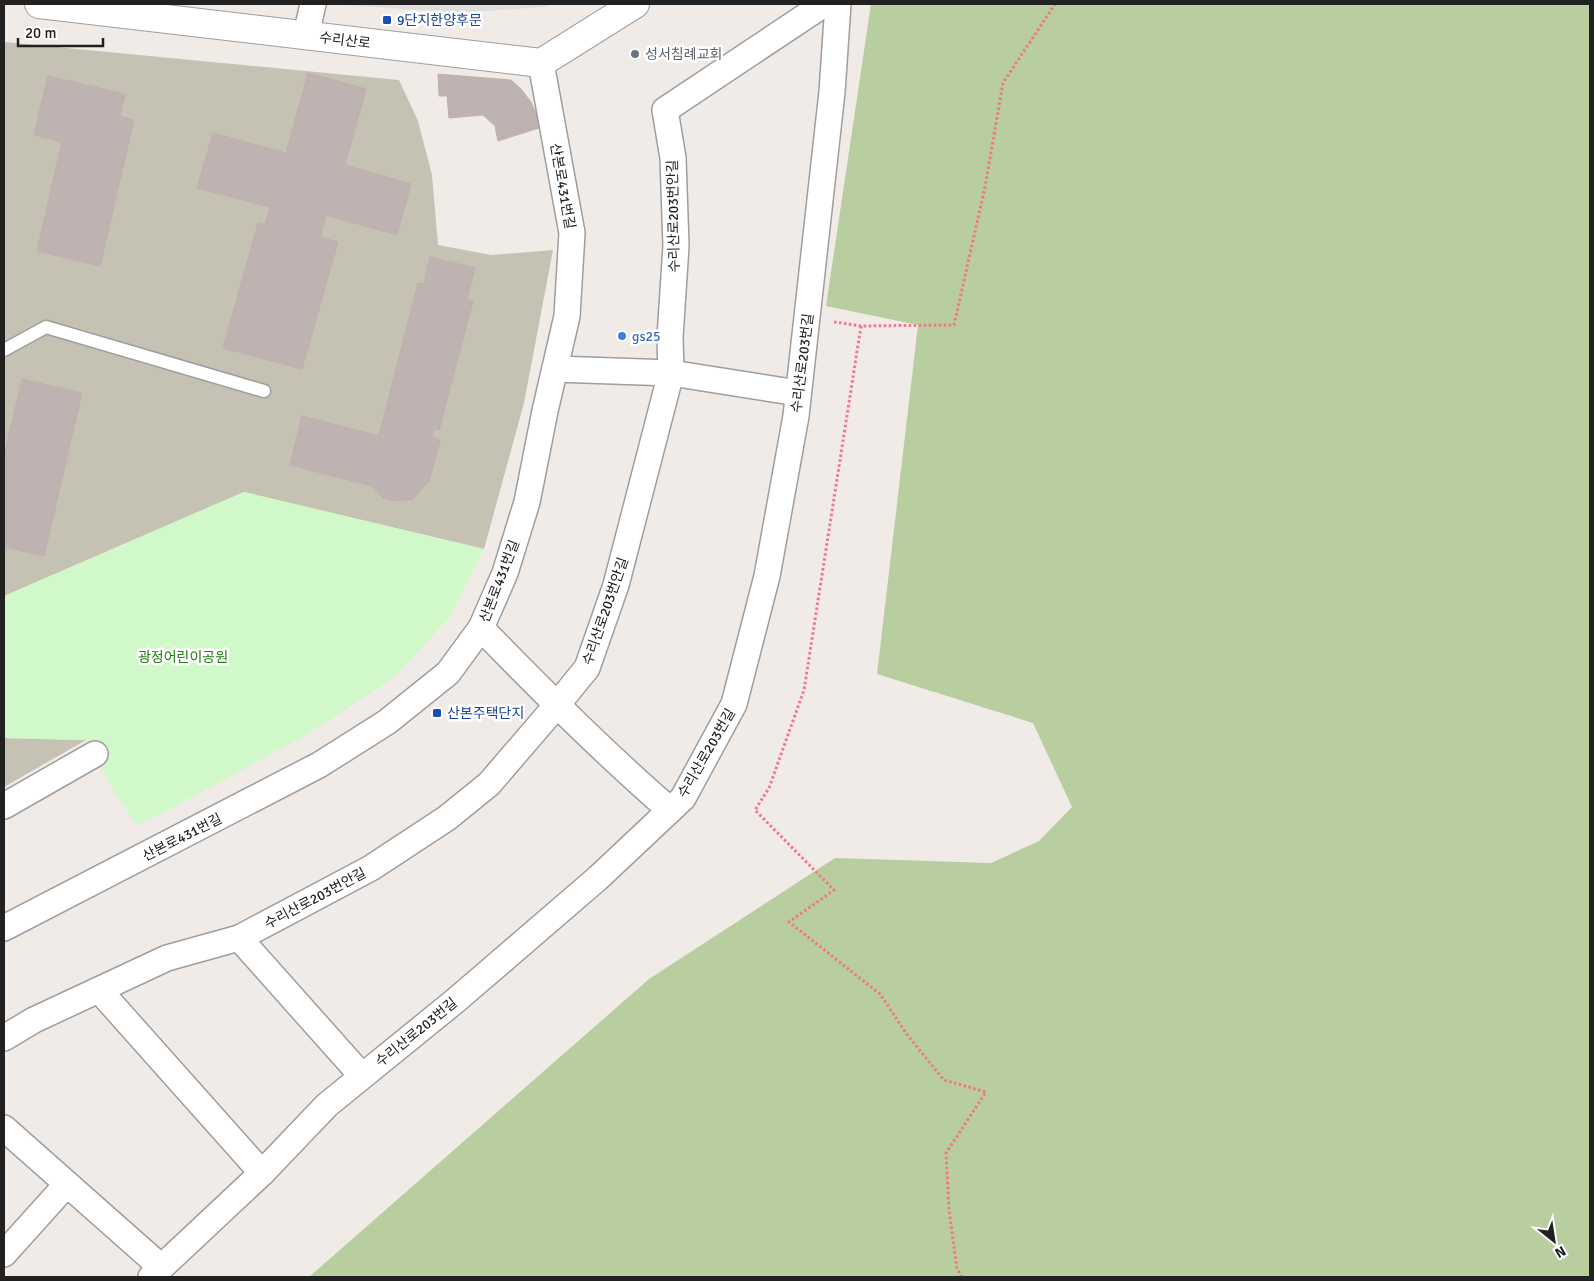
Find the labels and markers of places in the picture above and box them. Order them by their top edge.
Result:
place label: 9단지한양후문 [397,12,482,29]
marker: 9단지한양후문 [381,14,393,26]
place label: 성서침례교회 [645,46,722,63]
marker: 성서침례교회 [629,48,641,60]
place label: gs25 [632,328,661,345]
marker: gs25 [616,330,628,342]
place label: 산본주택단지 [447,705,524,722]
marker: 산본주택단지 [431,707,443,719]

